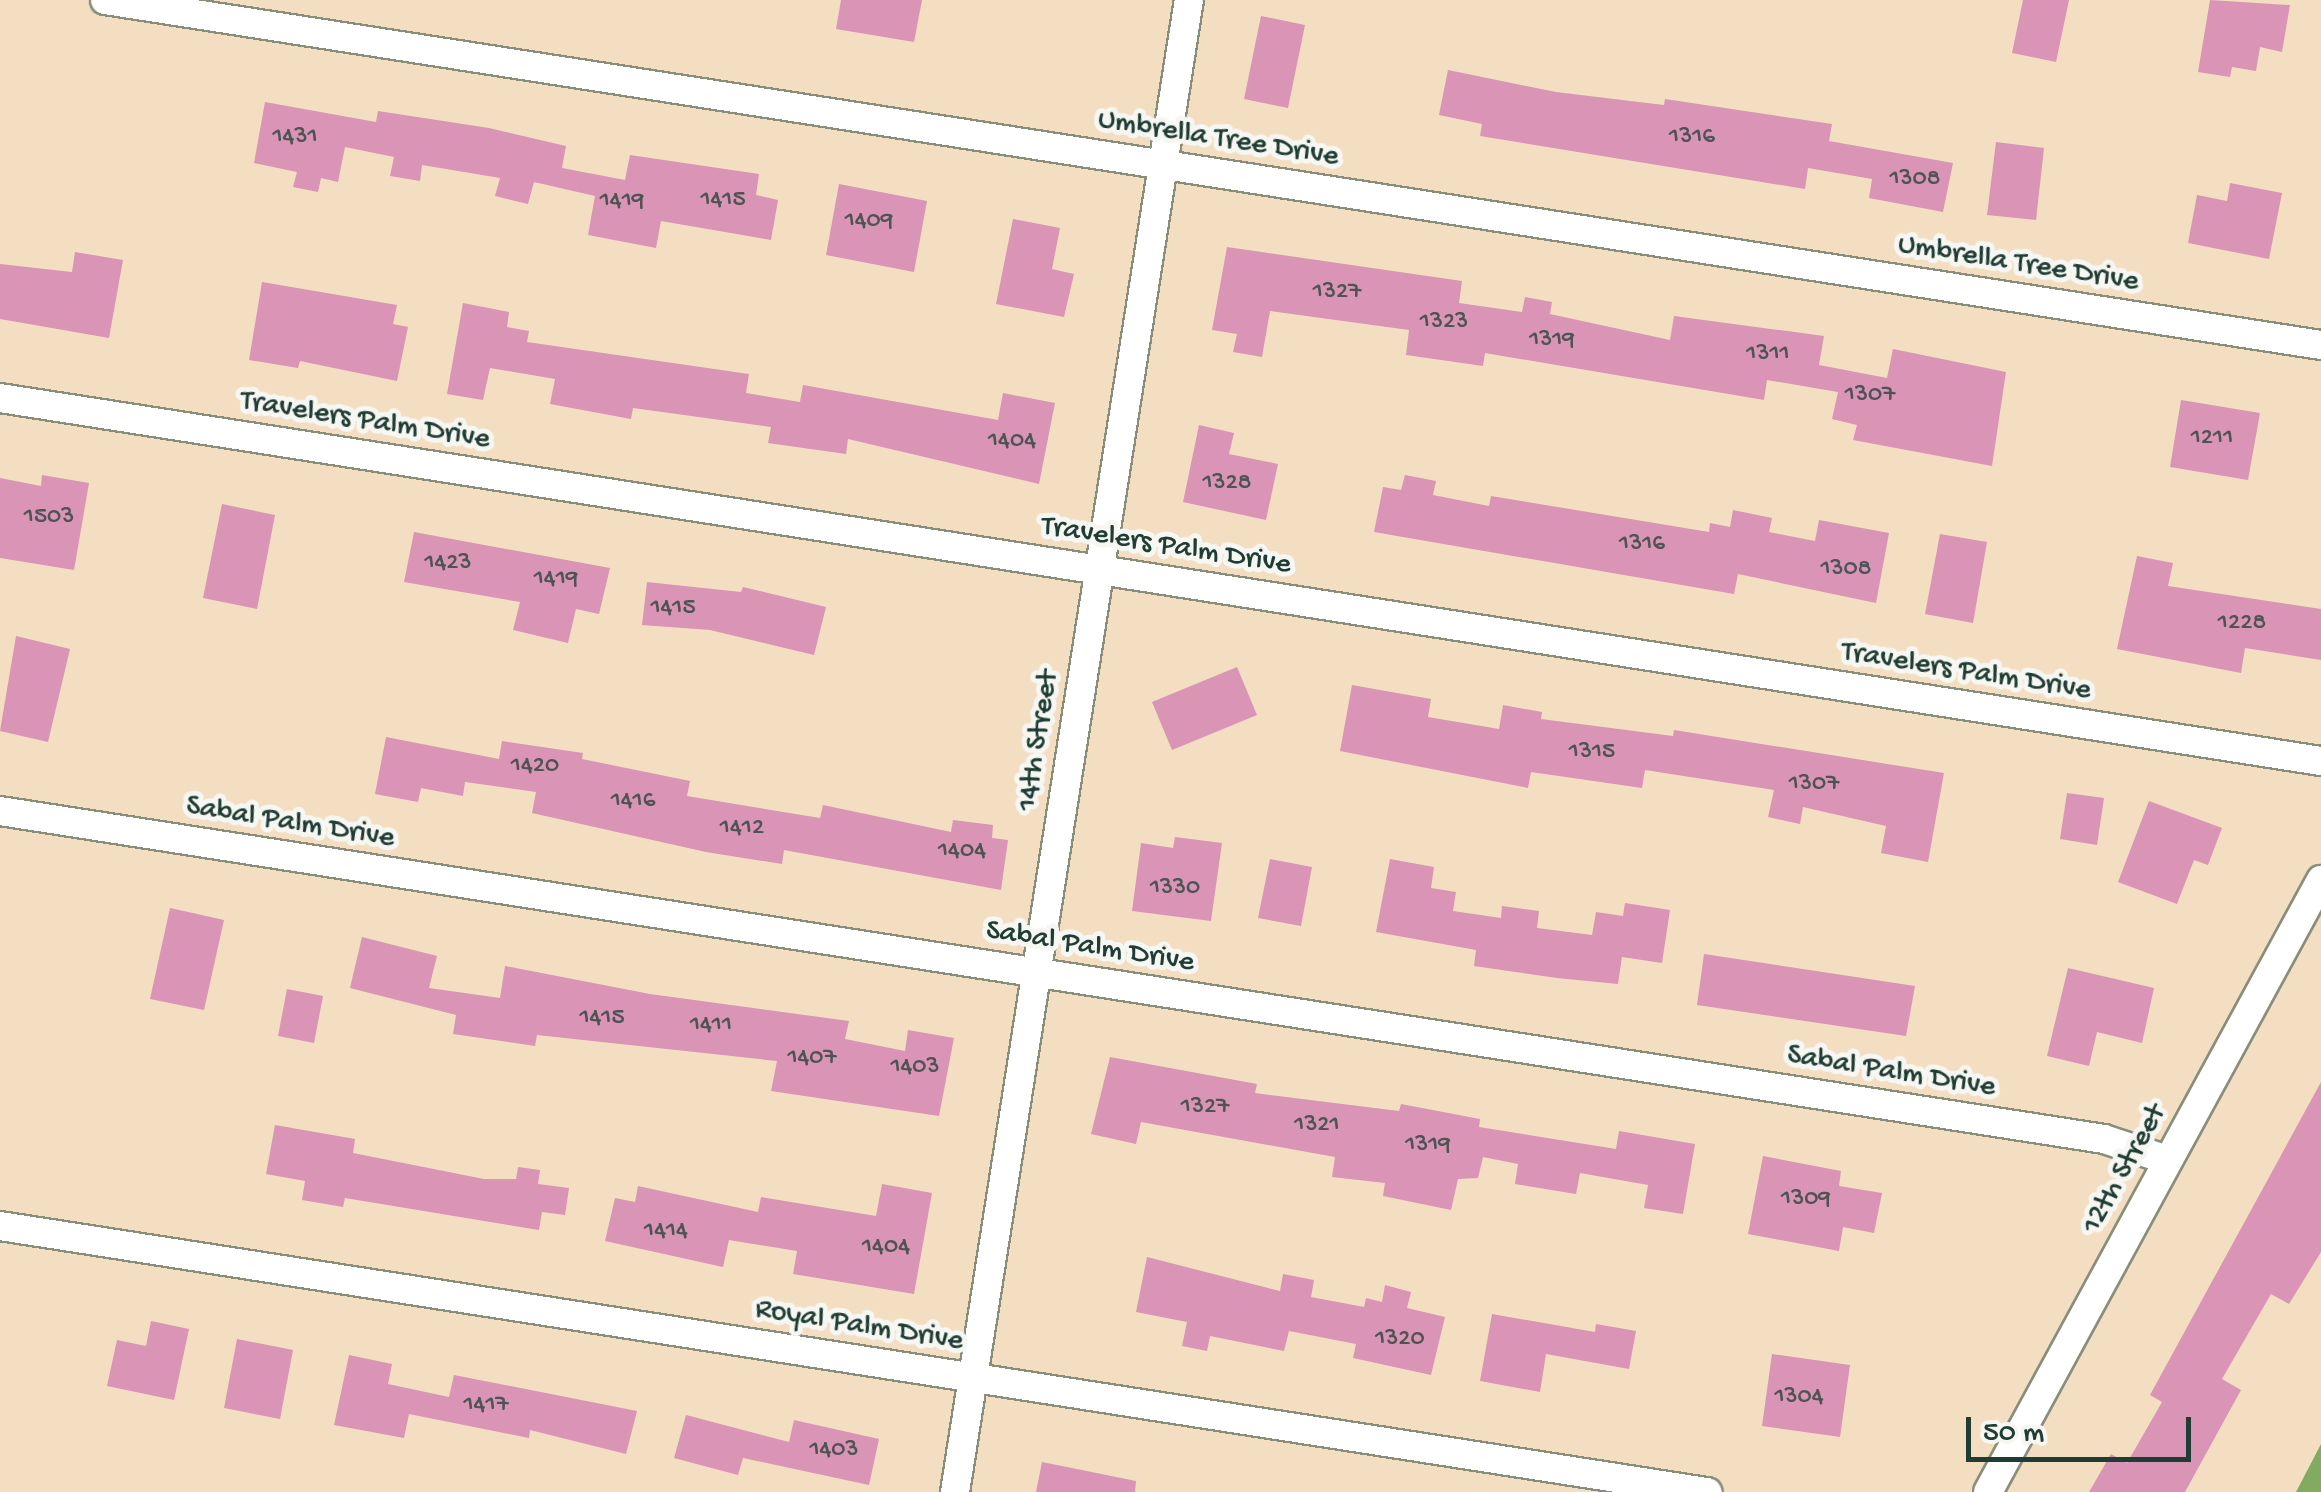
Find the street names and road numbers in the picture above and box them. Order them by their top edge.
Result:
street label: Umbrella Tree Drive [1095,103,1341,177]
street label: Umbrella Tree Drive [1895,228,2141,302]
street label: Travelers Palm Drive [238,385,492,459]
street label: Travelers Palm Drive [1039,510,1293,584]
street label: Travelers Palm Drive [1839,636,2093,710]
street label: 14th Street [1011,668,1069,814]
street label: Sabal Palm Drive [183,790,397,858]
street label: Sabal Palm Drive [983,914,1197,982]
street label: Sabal Palm Drive [1784,1039,1998,1107]
street label: 12th Street [2076,1099,2176,1241]
street label: Royal Palm Drive [752,1293,966,1361]

